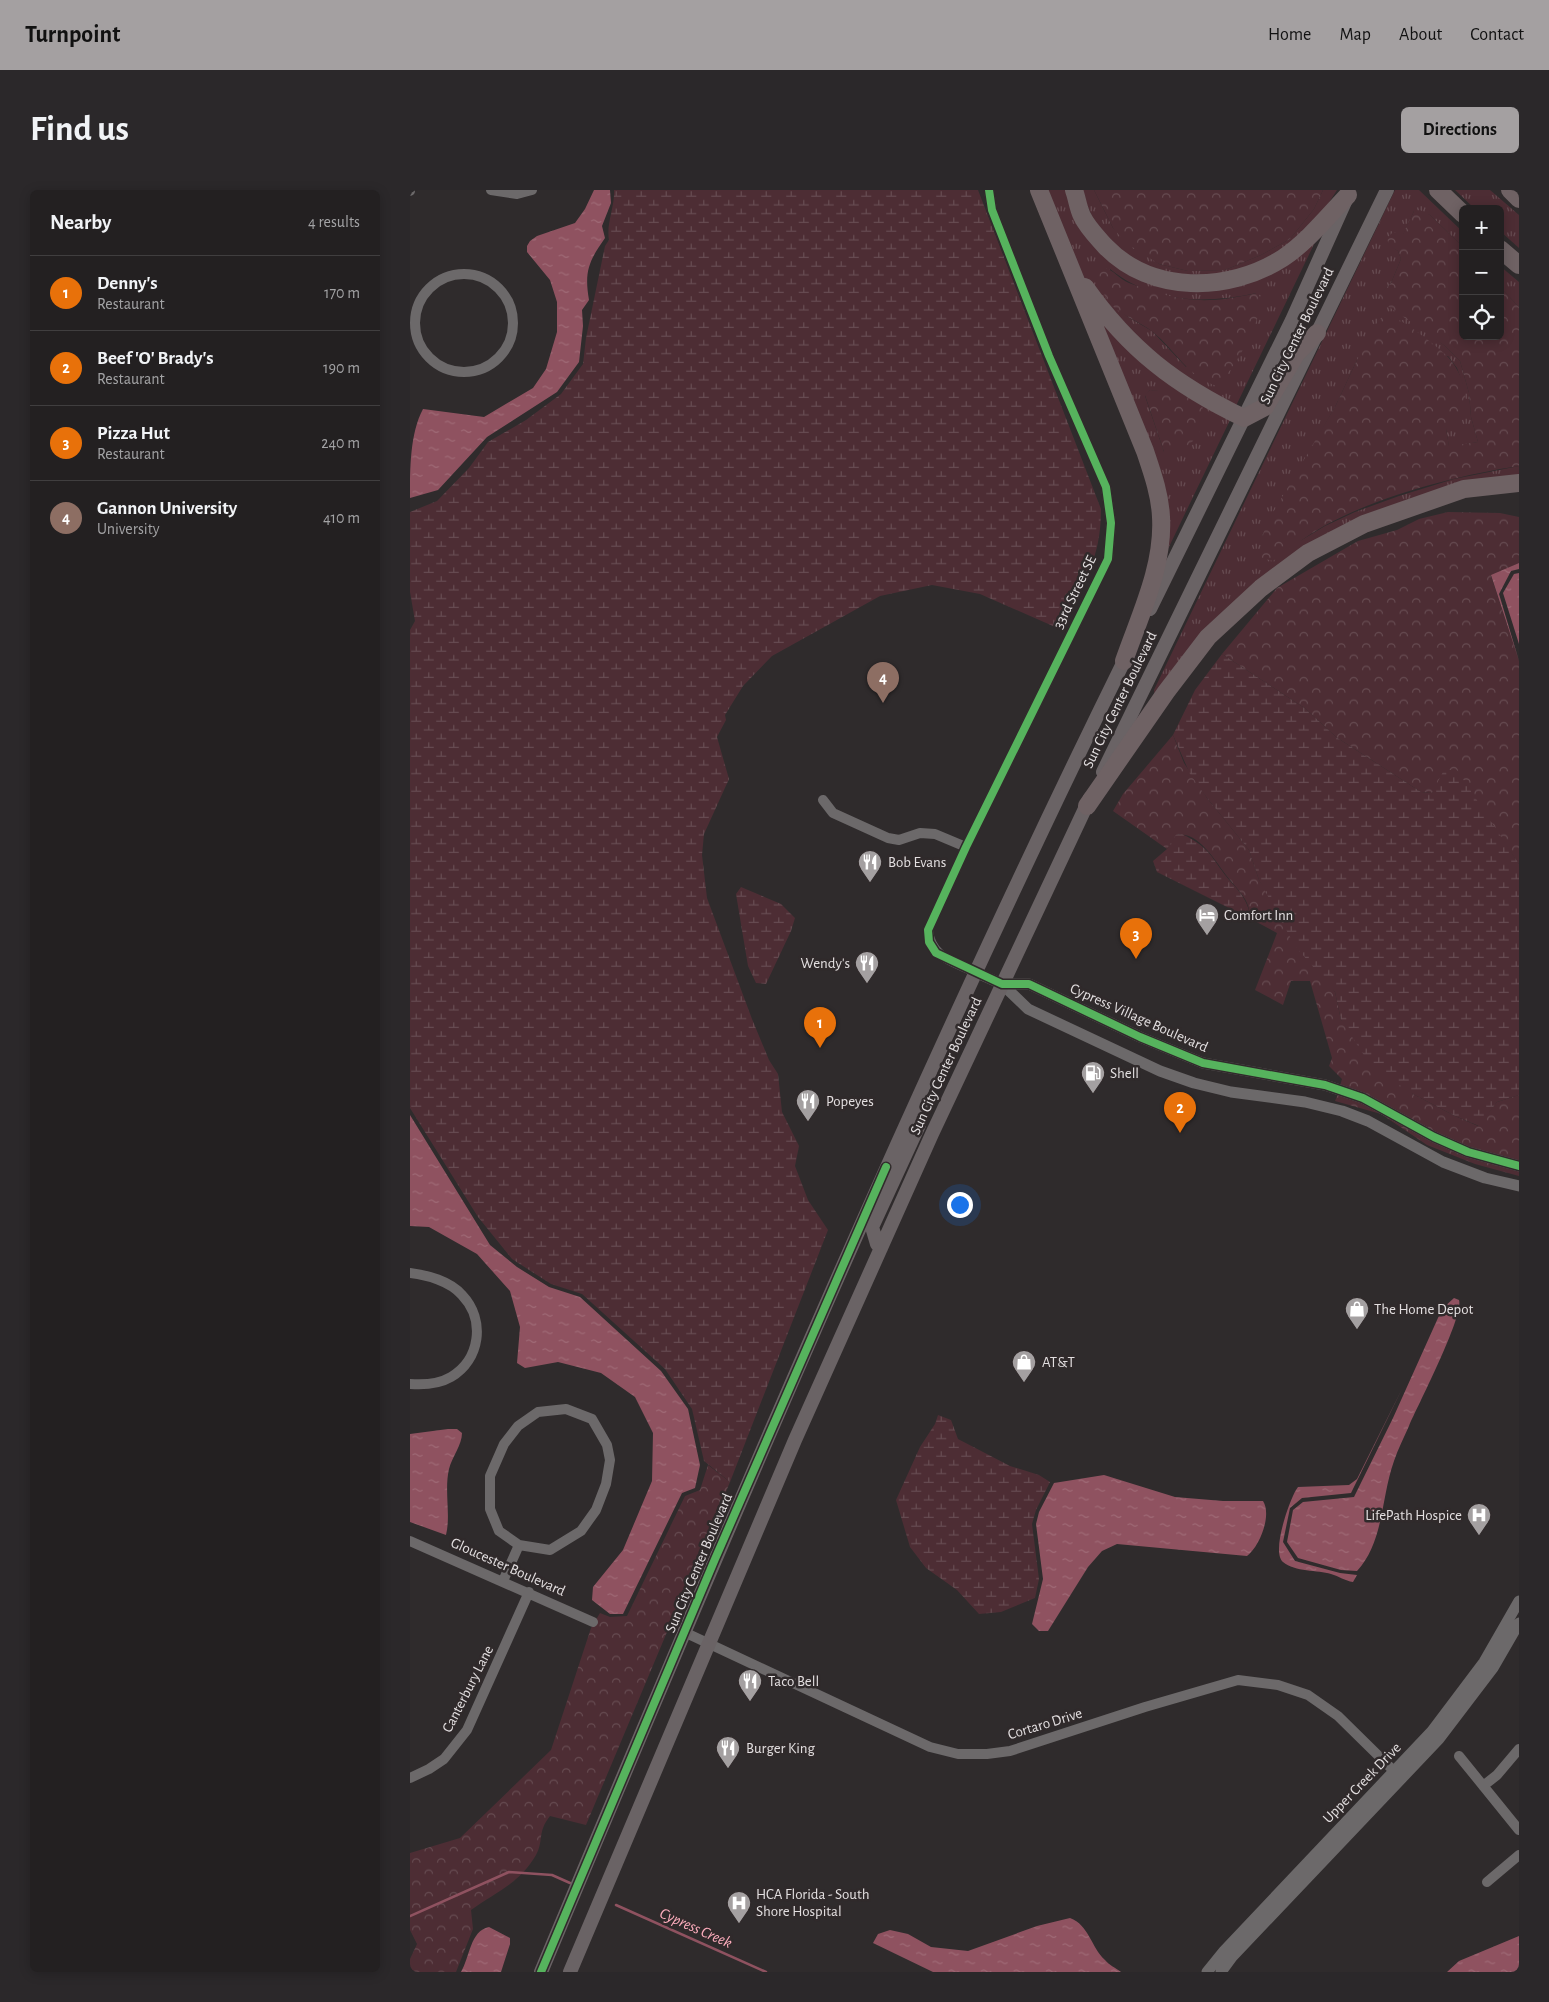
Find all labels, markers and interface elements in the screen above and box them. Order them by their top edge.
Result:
text: Turnpoint [25,23,120,47]
text: Home [1268,26,1311,44]
text: Map [1339,26,1371,44]
text: About [1399,26,1442,44]
text: Contact [1470,26,1524,44]
button: Directions [1401,107,1519,153]
text: Find us [30,112,129,147]
map controls [1459,205,1504,340]
button: + [1459,205,1504,250]
text: Nearby [50,212,111,233]
text: 4 results [308,214,360,230]
button: − [1459,250,1504,295]
street label: Sun City Center Boulevard [1257,265,1337,407]
text: Denny's [97,274,158,293]
text: 1 [63,285,69,301]
text: 170 m [324,285,360,301]
button: locate [1459,295,1504,340]
text: Restaurant [97,296,165,312]
text: Beef 'O' Brady's [97,349,213,368]
text: 2 [62,360,70,376]
text: 190 m [323,360,360,376]
text: Restaurant [97,371,165,387]
text: Pizza Hut [97,424,170,443]
text: 3 [63,435,69,451]
text: 240 m [321,435,360,451]
text: Restaurant [97,446,165,462]
text: Gannon University [97,499,237,518]
text: 4 [62,510,70,526]
text: 410 m [323,510,360,526]
text: University [97,521,160,537]
street label: 33rd Street SE [1051,553,1099,631]
street label: Sun City Center Boulevard [1080,629,1160,771]
pin: 4 [867,662,899,703]
restaurant icon: Bob Evans [857,849,883,883]
place label: Bob Evans [888,855,946,870]
hotel icon: Comfort Inn [1194,902,1220,936]
place label: Comfort Inn [1224,908,1293,923]
pin: 3 [1120,918,1152,959]
restaurant icon: Wendy's [854,950,880,984]
place label: Wendy's [800,956,850,971]
street label: Cypress Village Boulevard [1068,981,1210,1055]
street label: Sun City Center Boulevard [908,995,985,1137]
pin: 1 [804,1007,836,1048]
fuel station icon: Shell [1080,1060,1106,1094]
place label: Shell [1110,1066,1139,1081]
restaurant icon: Popeyes [795,1088,821,1122]
pin: 2 [1164,1092,1196,1133]
place label: Popeyes [826,1094,874,1109]
your location [947,1192,973,1218]
shop icon: The Home Depot [1344,1296,1370,1330]
place label: The Home Depot [1374,1302,1474,1317]
shop icon: AT&T [1011,1349,1037,1383]
place label: AT&T [1042,1355,1076,1370]
street label: Sun City Center Boulevard [663,1491,735,1635]
hospital icon: LifePath Hospice [1466,1502,1492,1536]
place label: LifePath Hospice [1365,1508,1462,1523]
street label: Gloucester Boulevard [448,1535,568,1599]
street label: Canterbury Lane [440,1643,496,1735]
restaurant icon: Taco Bell [737,1668,763,1702]
place label: Taco Bell [768,1674,819,1689]
street label: Cortaro Drive [1006,1706,1084,1742]
restaurant icon: Burger King [715,1735,741,1769]
street label: Upper Creek Drive [1320,1740,1404,1826]
place label: Burger King [746,1741,816,1756]
place label: HCA Florida - South Shore Hospital [756,1887,869,1919]
hospital icon: HCA Florida - South Shore Hospital [726,1890,752,1924]
water label: Cypress Creek [657,1905,735,1952]

